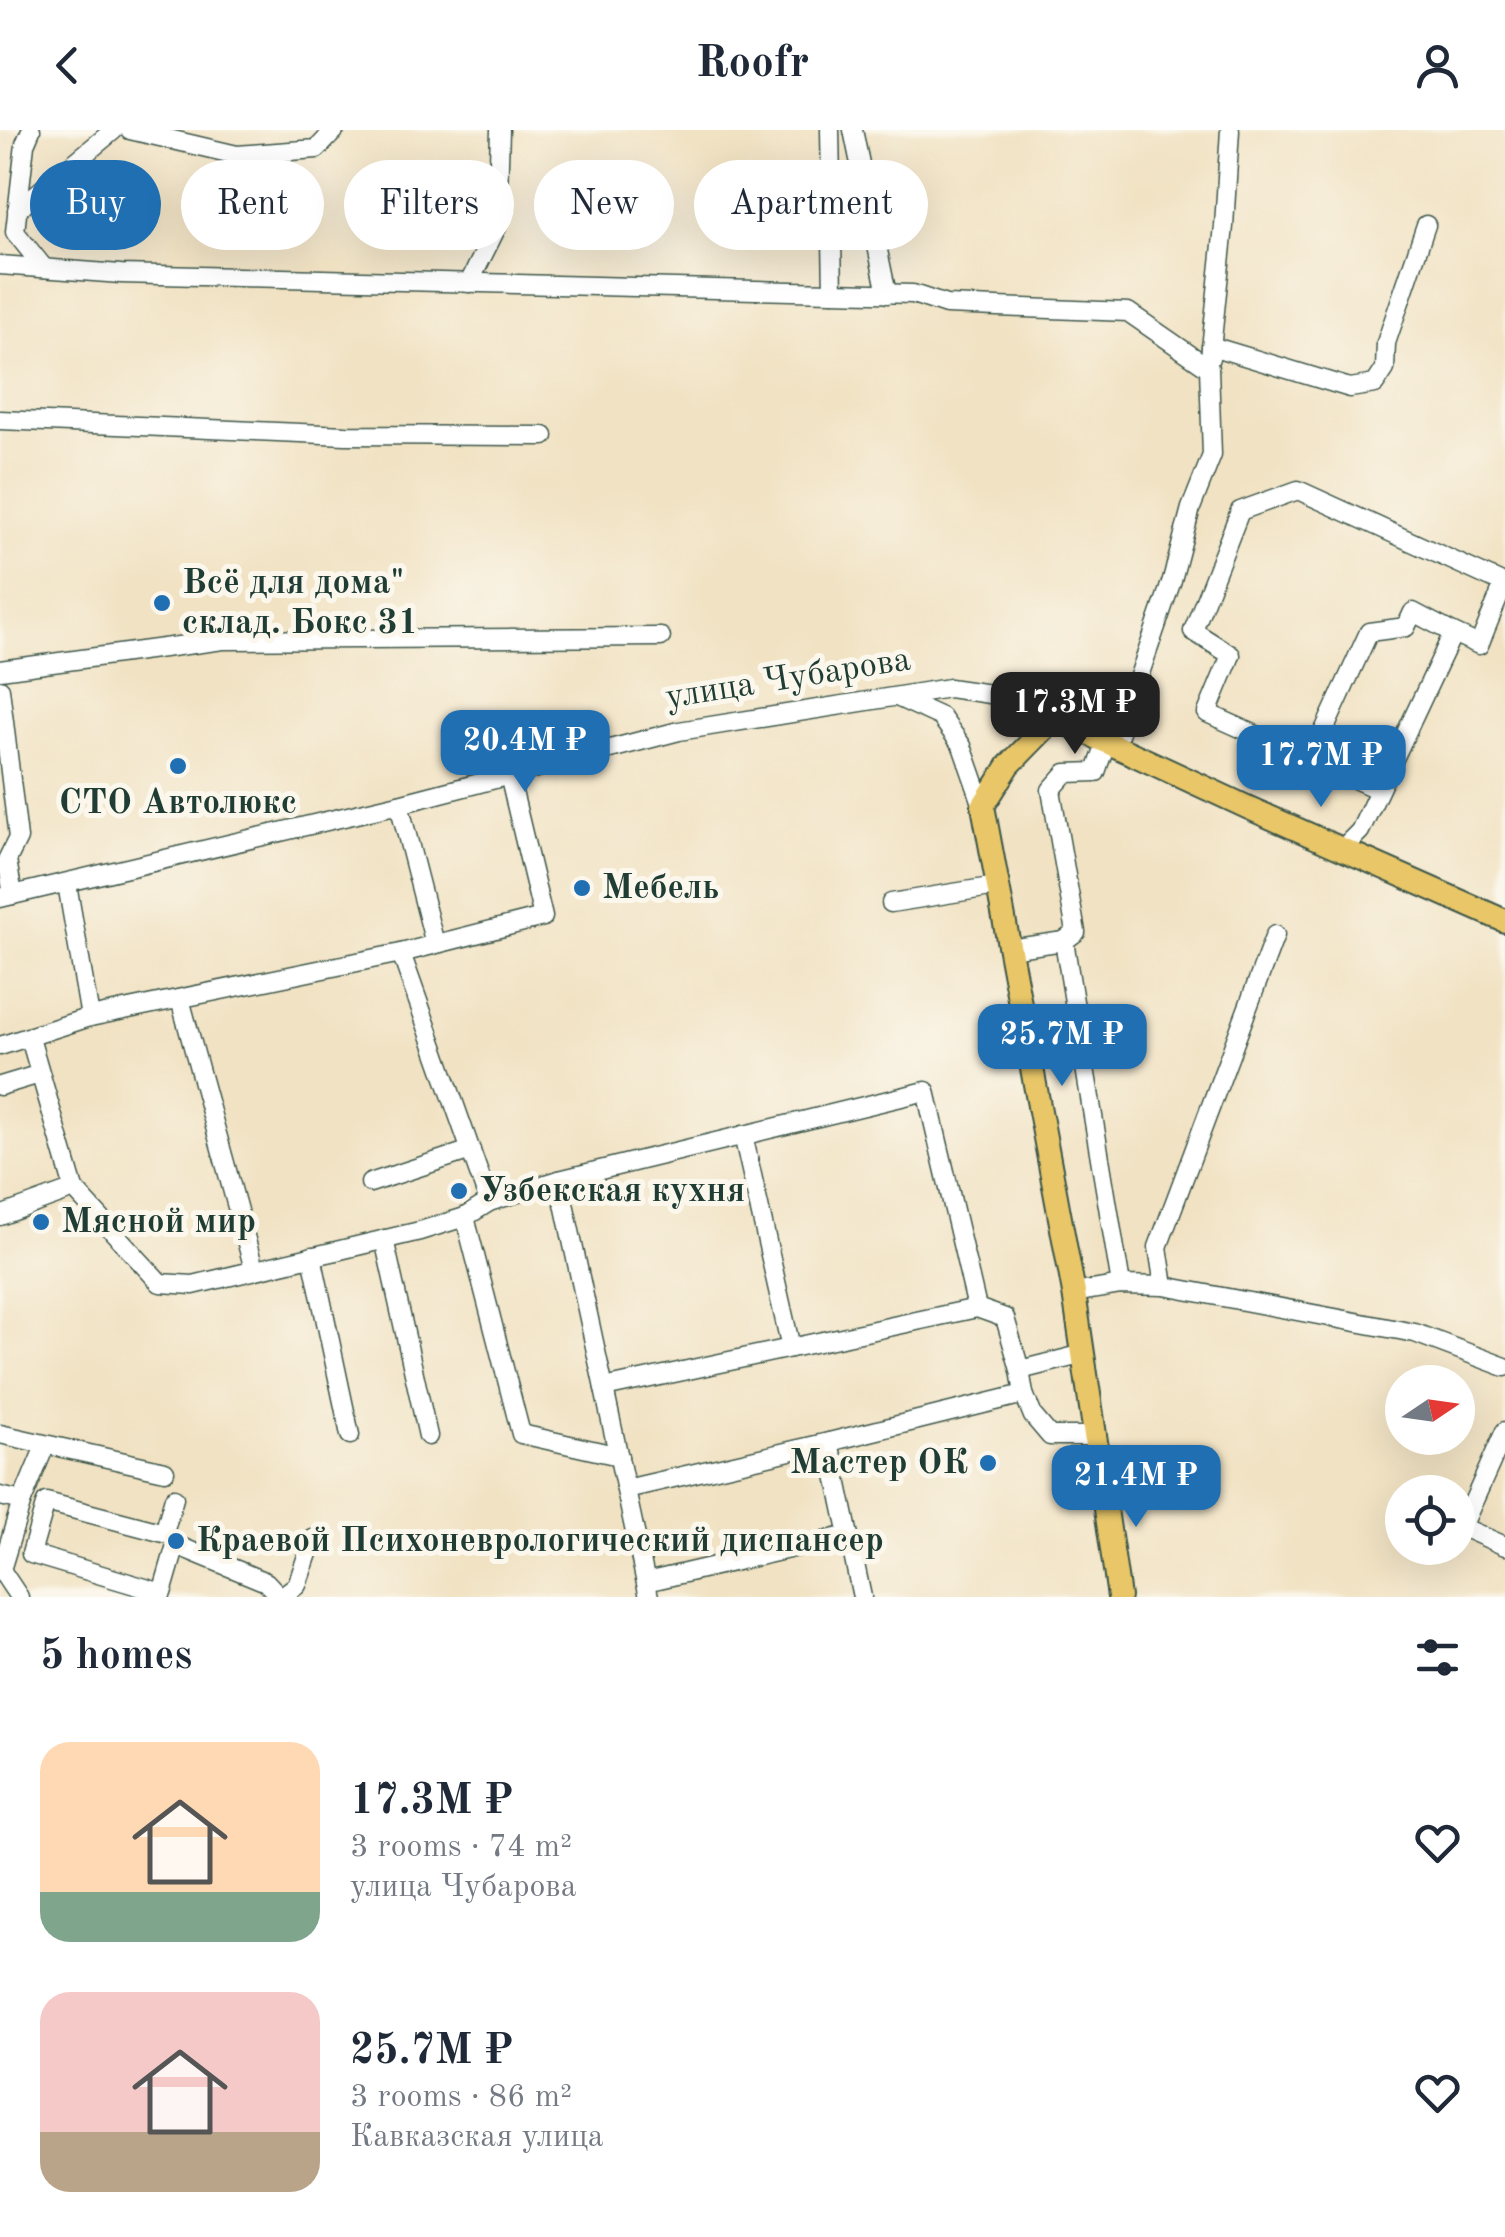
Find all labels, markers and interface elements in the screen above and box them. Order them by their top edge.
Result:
icon: back [40,38,95,93]
icon: person [1410,38,1465,93]
text: Roofr [696,42,809,87]
chip: Buy [30,160,161,250]
chip: Rent [181,160,324,250]
chip: Filters [344,160,514,250]
chip: New [534,160,674,250]
chip: Apartment [694,160,928,250]
place label: Всё для дома" склад. Бокс 31 [182,566,418,641]
marker: Всё для дома" склад. Бокс 31 [151,592,173,614]
street label: улица Чубарова [663,642,913,716]
pin: 17.3M ₽ [983,672,1167,757]
text: 17.3M ₽ [1013,688,1137,720]
pin: 20.4M ₽ [433,710,617,795]
pin: 17.7M ₽ [1229,725,1413,810]
text: 20.4M ₽ [463,726,587,758]
text: 17.7M ₽ [1259,741,1383,773]
marker: СТО Автолюкс [167,755,189,777]
place label: СТО Автолюкс [59,786,297,821]
place label: Мебель [602,871,719,906]
marker: Мебель [571,877,593,899]
pin: 25.7M ₽ [970,1004,1154,1089]
text: 25.7M ₽ [1000,1020,1124,1052]
place label: Узбекская кухня [479,1174,745,1209]
marker: Узбекская кухня [448,1180,470,1202]
place label: Мясной мир [61,1205,256,1240]
marker: Мясной мир [30,1211,52,1233]
north arrow [1385,1365,1475,1455]
map controls [1385,1365,1475,1565]
pin: 21.4M ₽ [1044,1445,1228,1530]
place label: Мастер ОК [790,1446,968,1481]
marker: Мастер ОК [977,1452,999,1474]
text: 21.4M ₽ [1074,1461,1198,1493]
button: locate [1385,1475,1475,1565]
place label: Краевой Психоневрологический диспансер [196,1524,884,1559]
marker: Краевой Психоневрологический диспансер [165,1530,187,1552]
icon: filters [1410,1630,1465,1685]
text: 5 homes [40,1636,192,1678]
text: 17.3M ₽ [350,1781,513,1823]
icon: home [120,1782,240,1902]
icon: heart [1410,1815,1465,1870]
text: 3 rooms · 74 m² [350,1832,572,1864]
text: улица Чубарова [350,1872,577,1904]
text: 25.7M ₽ [350,2031,513,2073]
icon: home [120,2032,240,2152]
icon: heart [1410,2065,1465,2120]
text: 3 rooms · 86 m² [350,2082,572,2114]
text: Кавказская улица [350,2122,604,2154]

